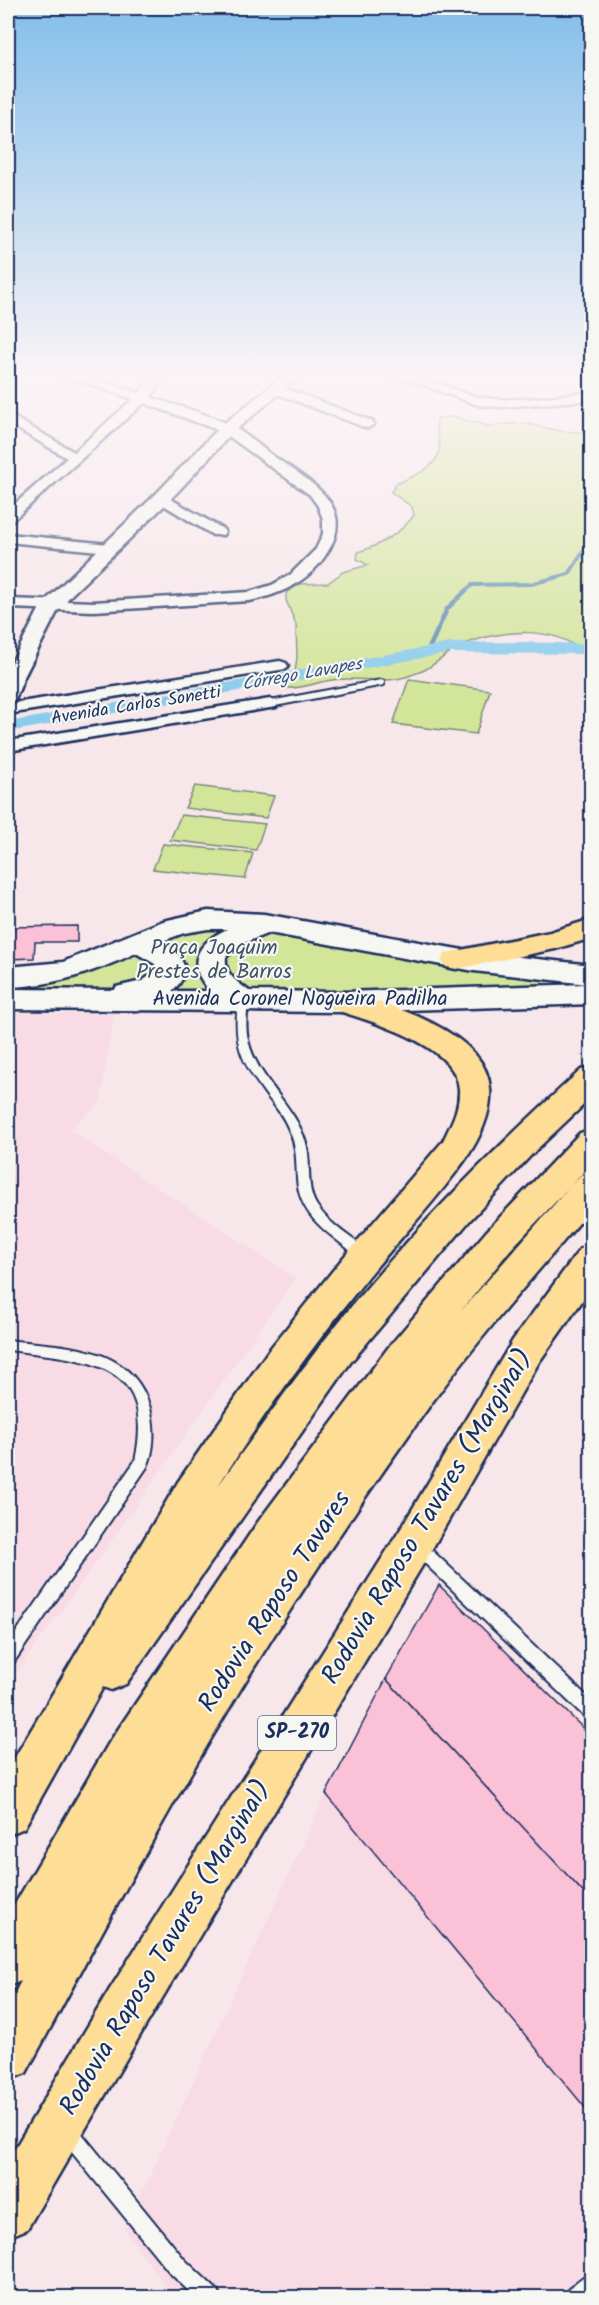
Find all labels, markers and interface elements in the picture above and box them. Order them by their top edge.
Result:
water label: Córrego Lavapes [240,650,367,700]
street label: Avenida Carlos Sonetti [49,678,224,734]
park label: Praça Joaquim Prestes de Barros [136,932,292,989]
street label: Avenida Coronel Nogueira Padilha [152,983,448,1016]
street label: Rodovia Raposo Tavares (Marginal) [311,1341,545,1693]
street label: Rodovia Raposo Tavares [187,1483,363,1721]
road number: SP-270 [258,1716,336,1750]
street label: Rodovia Raposo Tavares (Marginal) [49,1772,283,2124]

